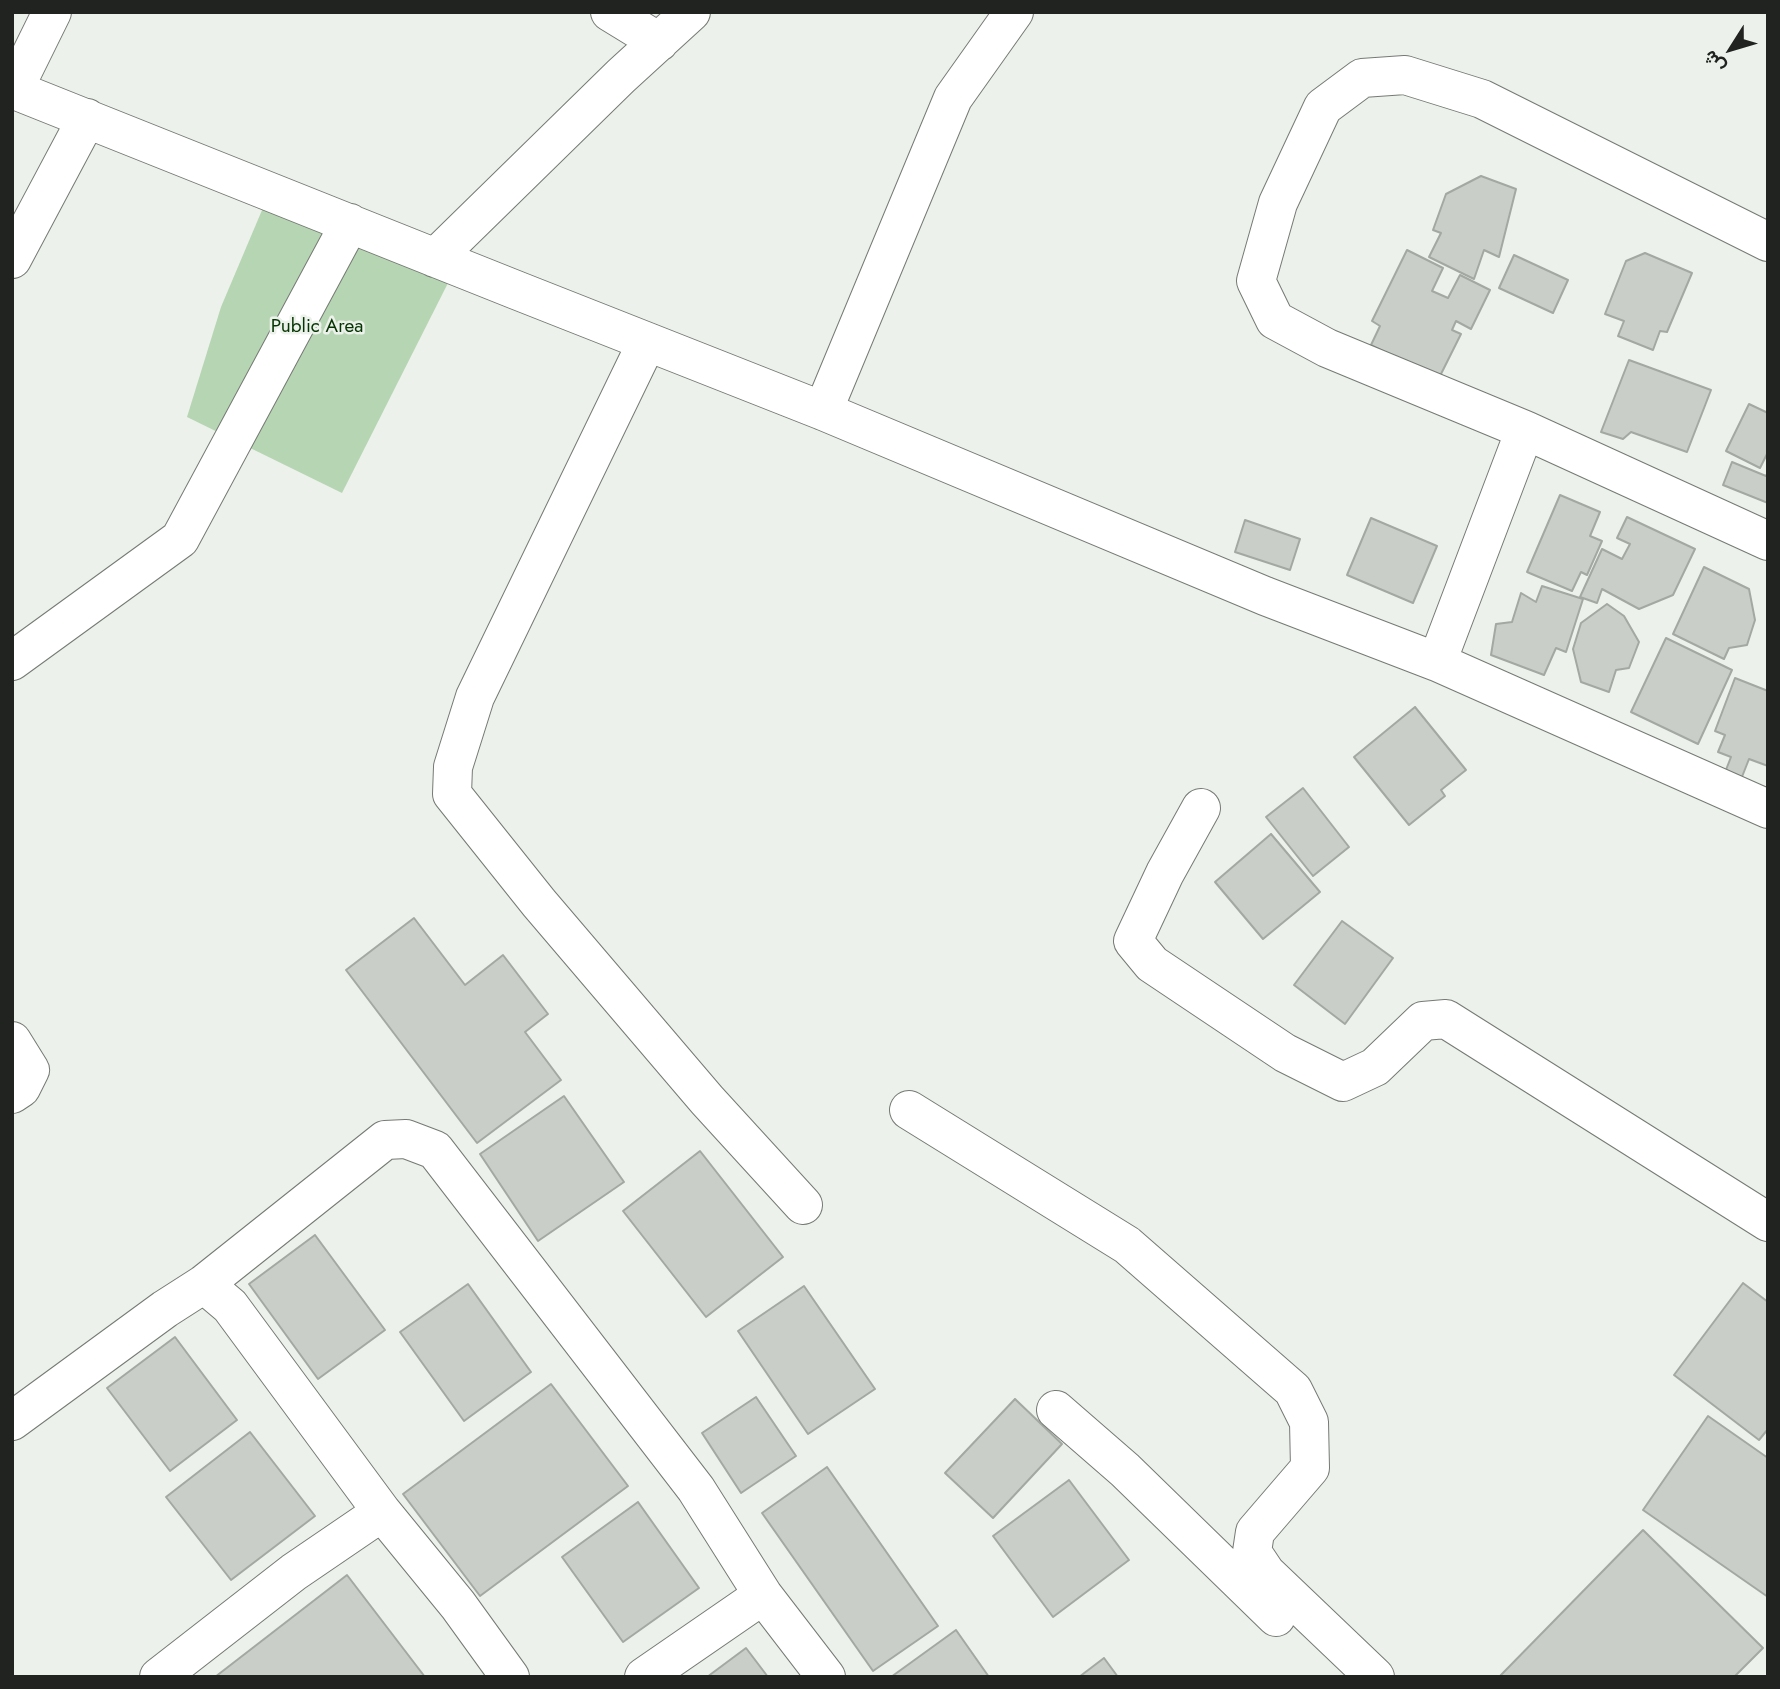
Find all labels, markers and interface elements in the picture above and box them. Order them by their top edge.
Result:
north arrow [1696,14,1766,84]
text: ش [1696,45,1731,79]
park label: Public Area [271,316,363,338]

